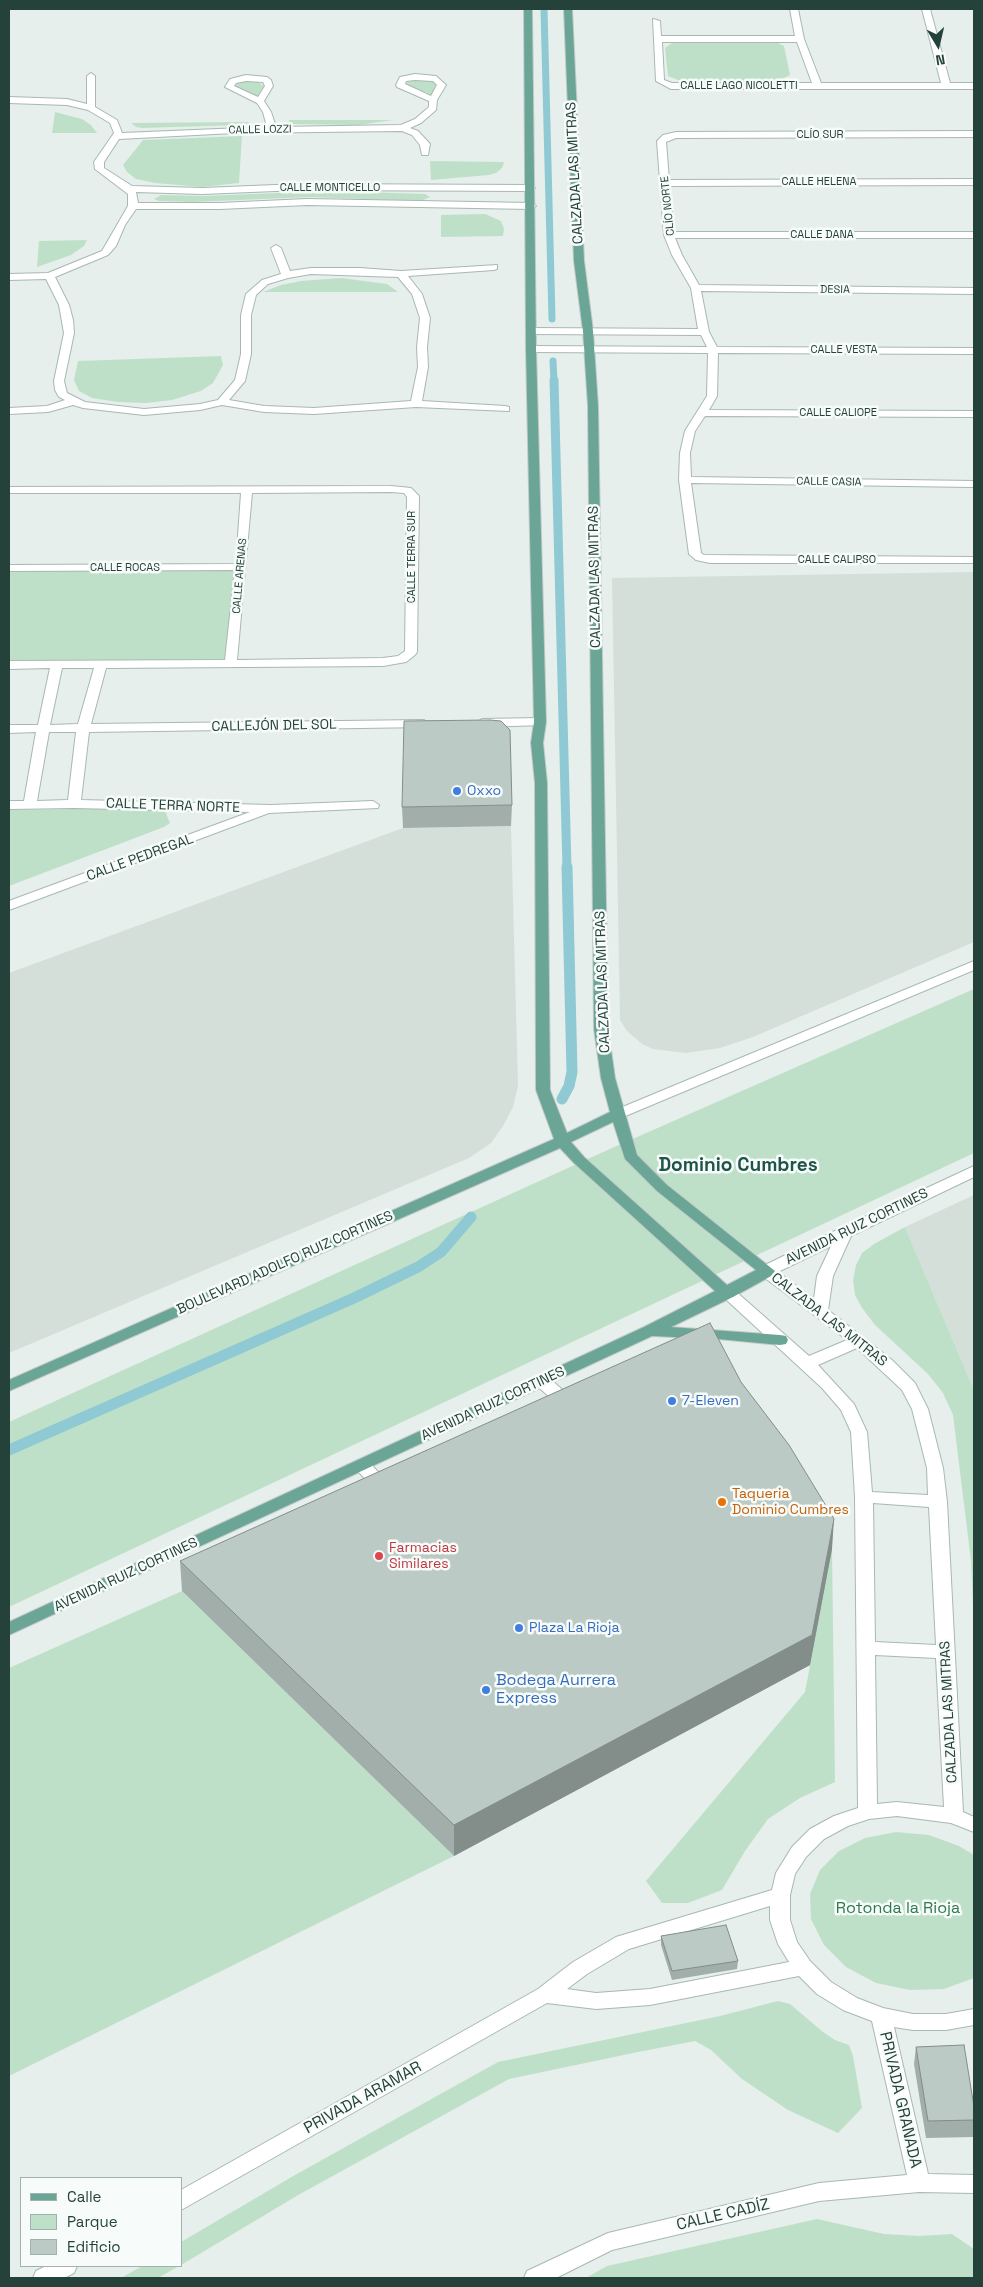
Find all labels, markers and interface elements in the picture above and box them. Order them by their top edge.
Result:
north arrow [913,20,963,70]
text: N [934,50,946,69]
street label: CALLE LAGO NICOLETTI [680,79,798,93]
street label: CALZADA LAS MITRAS [563,101,587,245]
street label: CALLE LOZZI [228,123,292,137]
street label: CLÍO SUR [797,128,843,142]
street label: CLÍO NORTE [658,175,678,237]
street label: CALLE HELENA [782,175,856,189]
street label: CALLE MONTICELLO [280,181,380,195]
street label: CALLE DANA [790,228,854,242]
street label: DESIA [820,283,850,297]
street label: CALLE VESTA [811,343,877,357]
street label: CALLE CALIOPE [799,406,877,420]
street label: CALLE CASIA [796,475,862,489]
street label: CALZADA LAS MITRAS [585,506,605,648]
street label: CALLE TERRA SUR [405,511,419,603]
street label: CALLE ARENAS [230,538,250,614]
street label: CALLE CALIPSO [798,553,876,567]
street label: CALLE ROCAS [90,561,160,575]
street label: CALLEJÓN DEL SOL [211,717,337,735]
place label: Oxxo [467,783,501,799]
marker: Oxxo [451,785,463,797]
street label: CALLE TERRA NORTE [106,795,240,817]
street label: CALLE PEDREGAL [84,831,196,885]
street label: CALZADA LAS MITRAS [592,911,614,1053]
district label: Dominio Cumbres [658,1155,818,1177]
street label: AVENIDA RUIZ CORTINES [783,1185,931,1269]
street label: BOULEVARD ADOLFO RUIZ CORTINES [174,1208,396,1318]
street label: CALZADA LAS MITRAS [768,1270,890,1370]
street label: AVENIDA RUIZ CORTINES [418,1363,568,1445]
place label: 7-Eleven [682,1393,739,1409]
marker: 7-Eleven [666,1395,678,1407]
place label: Taqueria Dominio Cumbres [732,1486,849,1518]
marker: Taqueria Dominio Cumbres [716,1496,728,1508]
street label: AVENIDA RUIZ CORTINES [51,1534,201,1616]
place label: Farmacias Similares [389,1540,457,1572]
marker: Farmacias Similares [373,1550,385,1562]
place label: Plaza La Rioja [529,1620,620,1636]
marker: Plaza La Rioja [513,1622,525,1634]
street label: CALZADA LAS MITRAS [937,1640,961,1784]
place label: Bodega Aurrera Express [496,1671,616,1709]
marker: Bodega Aurrera Express [480,1684,492,1696]
park label: Rotonda la Rioja [836,1899,960,1919]
street label: PRIVADA GRANADA [875,2030,925,2170]
street label: PRIVADA ARAMAR [301,2058,425,2138]
legend [20,2177,182,2267]
text: Calle [67,2187,102,2206]
street label: CALLE CADÍZ [675,2195,771,2235]
text: Parque [67,2212,118,2231]
text: Edificio [67,2237,121,2256]

